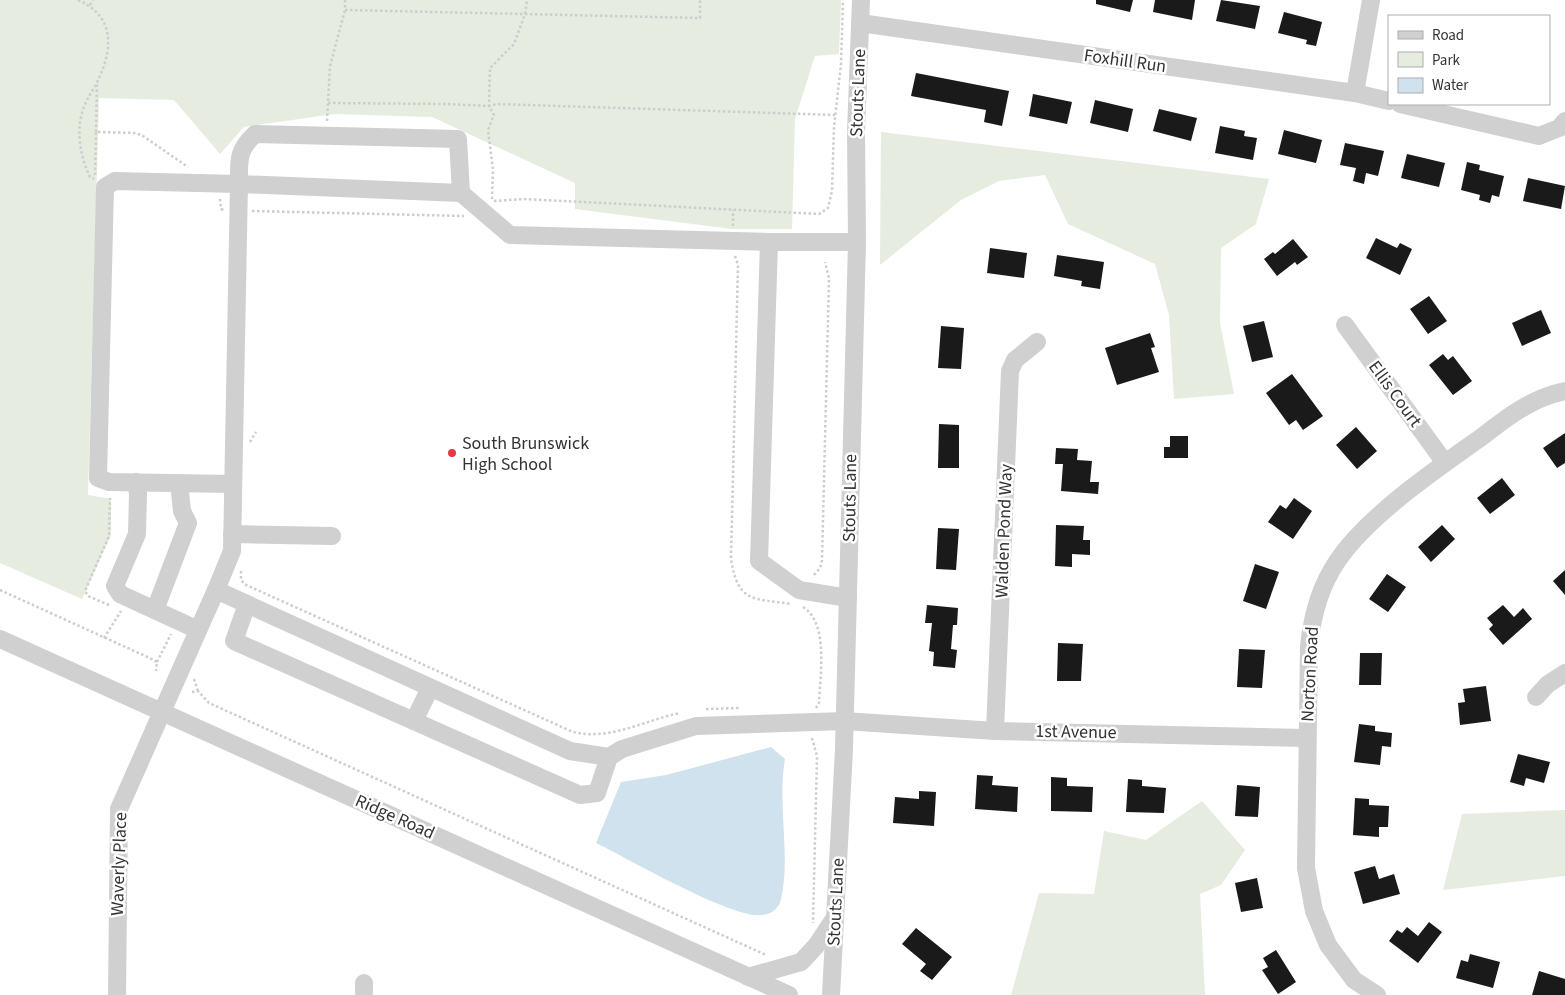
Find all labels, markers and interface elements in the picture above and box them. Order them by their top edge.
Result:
legend [1388,15,1550,105]
text: Road [1432,25,1464,46]
street label: Foxhill Run [1082,43,1168,79]
street label: Stouts Lane [844,48,872,138]
text: Park [1432,50,1461,71]
text: Water [1432,75,1469,96]
street label: Ellis Court [1362,356,1428,432]
place label: South Brunswick High School [462,431,589,477]
marker: South Brunswick High School [446,447,458,459]
street label: Stouts Lane [837,454,863,542]
street label: Walden Pond Way [989,463,1019,598]
street label: Norton Road [1295,626,1325,722]
street label: 1st Avenue [1035,719,1117,745]
street label: Ridge Road [351,788,439,846]
street label: Waverly Place [105,812,133,916]
street label: Stouts Lane [821,857,851,947]

